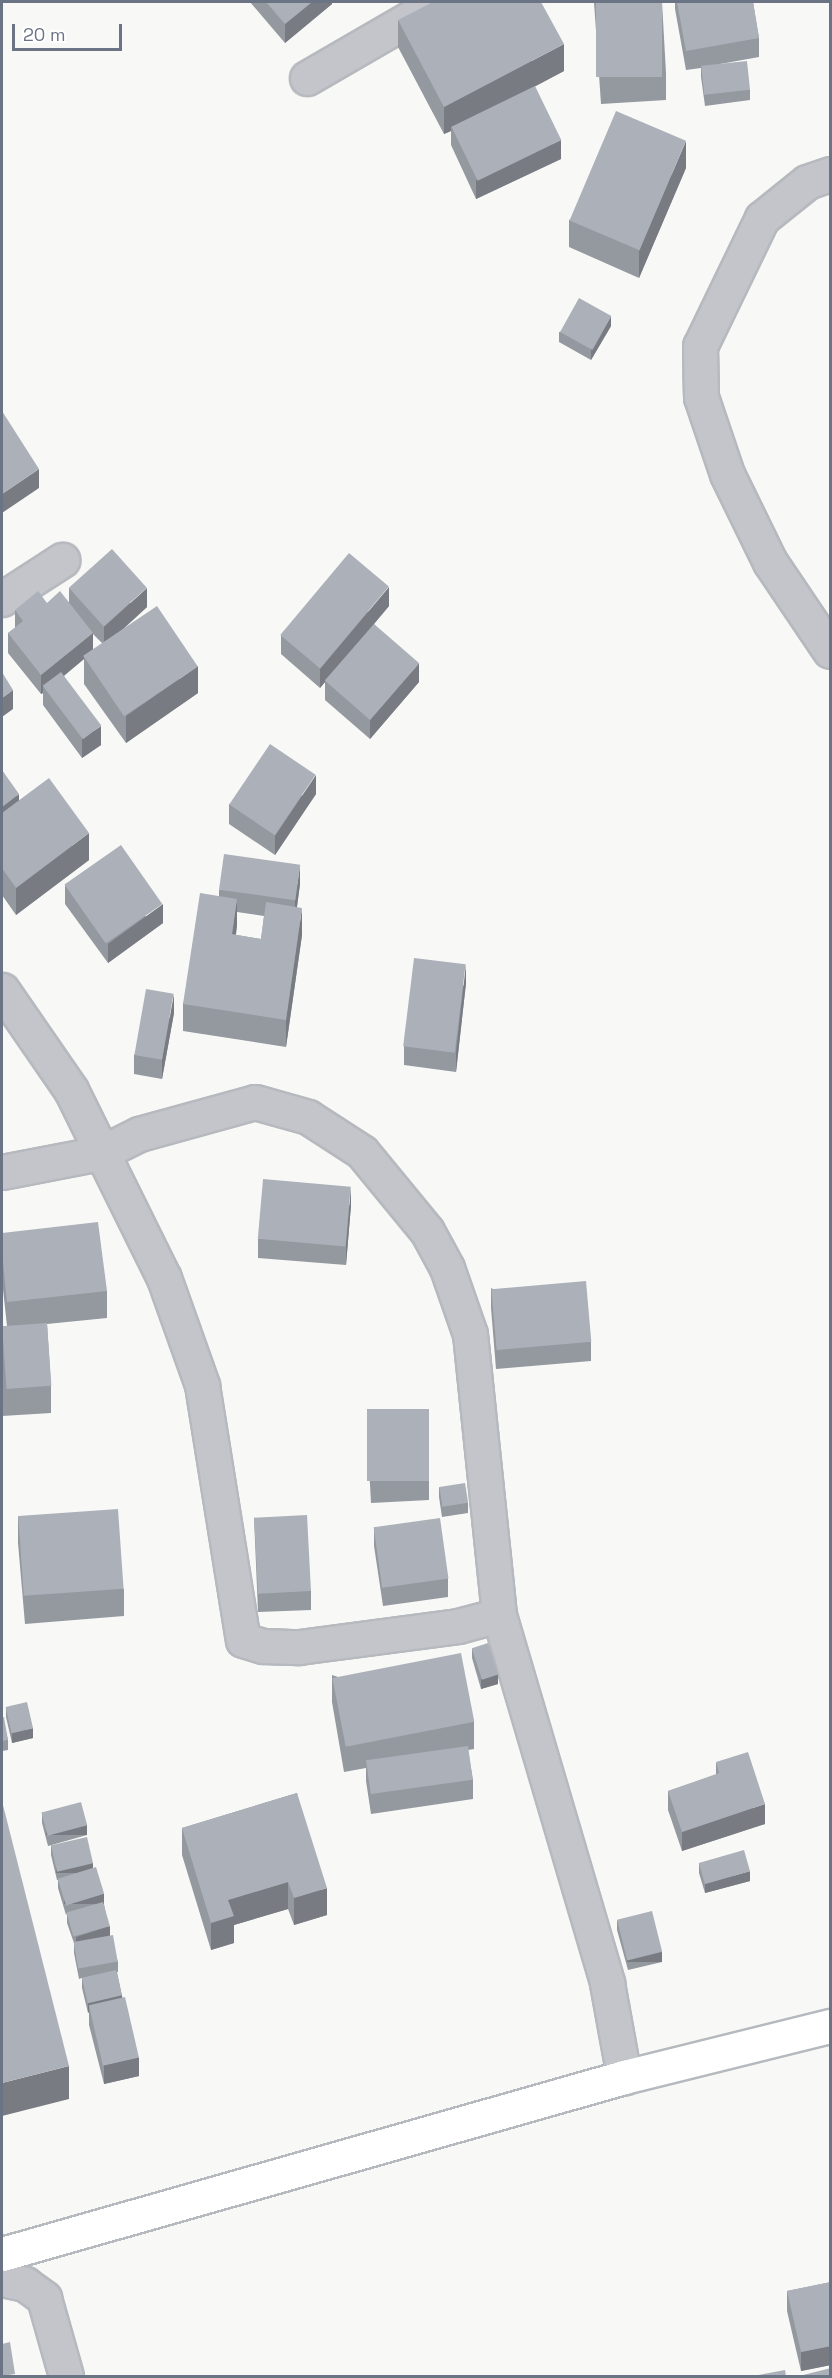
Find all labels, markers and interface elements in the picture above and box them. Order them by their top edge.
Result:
scale bar [15,12,124,50]
text: 20 m [23,23,66,46]

